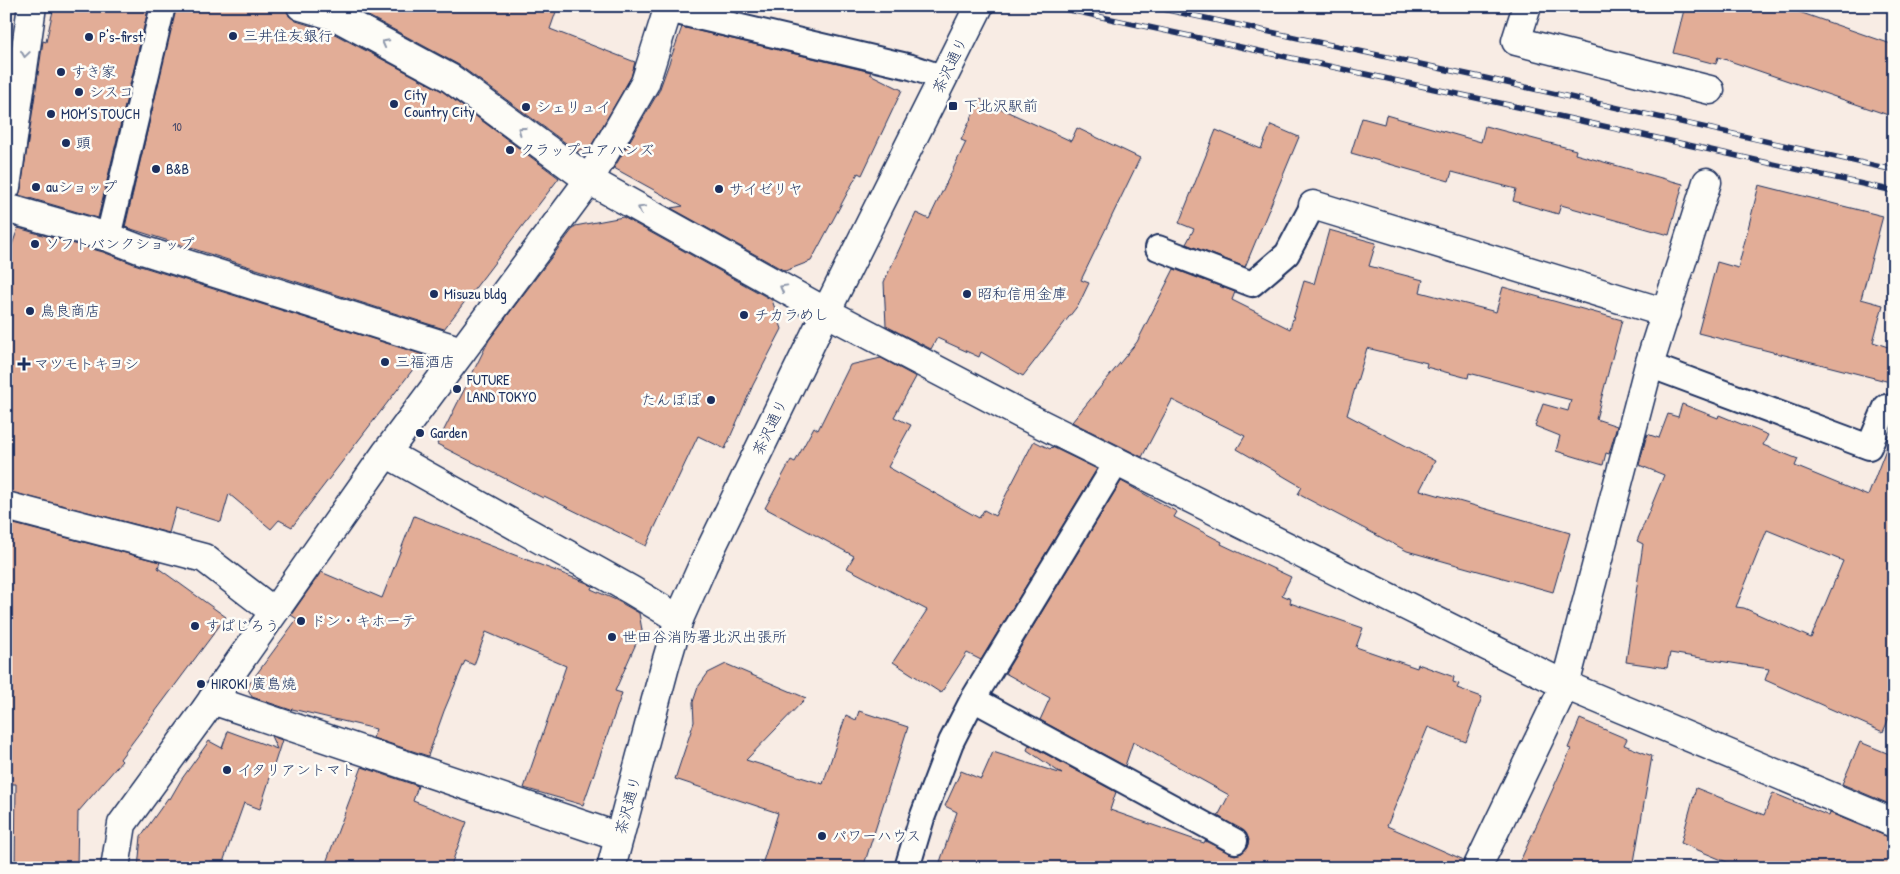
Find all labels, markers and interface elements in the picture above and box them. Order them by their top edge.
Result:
place label: 三井住友銀行 [243,25,333,46]
place label: P's-first [99,26,144,47]
marker: 三井住友銀行 [227,30,239,42]
marker: P's-first [83,31,95,43]
street label: 茶沢通り [927,33,972,96]
one-way arrow [381,39,390,49]
one-way arrow [21,50,31,59]
place label: すき家 [71,61,116,82]
marker: すき家 [55,66,67,78]
place label: シスコ [89,81,134,102]
place label: City Country City [404,84,475,122]
marker: シスコ [73,86,85,98]
place label: 下北沢駅前 [963,95,1038,116]
place label: シェリュイ [536,96,611,117]
marker: City Country City [388,98,400,110]
marker: 下北沢駅前 [947,100,959,112]
marker: シェリュイ [520,101,532,113]
place label: MOM’S TOUCH [61,103,140,124]
marker: MOM’S TOUCH [45,108,57,120]
house number: 10 [172,118,182,135]
one-way arrow [518,128,527,136]
place label: 頭 [76,132,91,153]
marker: 頭 [60,137,72,149]
place label: クラップユアハンズ [520,139,654,160]
marker: クラップユアハンズ [504,144,516,156]
place label: B&B [166,158,189,179]
marker: B&B [150,163,162,175]
place label: auショップ [46,176,117,197]
place label: サイゼリヤ [729,178,803,199]
marker: auショップ [30,181,42,193]
marker: サイゼリヤ [713,183,725,195]
one-way arrow [638,206,647,216]
place label: ソフトバンクショップ [45,233,194,254]
marker: ソフトバンクショップ [29,238,41,250]
place label: Misuzu bldg [444,283,507,304]
place label: 昭和信用金庫 [977,283,1067,304]
one-way arrow [780,285,789,295]
marker: Misuzu bldg [428,288,440,300]
marker: 昭和信用金庫 [961,288,973,300]
place label: 鳥良商店 [40,300,100,321]
place label: チカラめし [754,304,829,325]
marker: 鳥良商店 [24,305,36,317]
marker: チカラめし [738,309,750,321]
place label: 三福酒店 [395,351,455,372]
place label: マツモトキヨシ [34,353,139,374]
marker: 三福酒店 [379,356,391,368]
marker: マツモトキヨシ [18,358,30,370]
place label: FUTURE LAND TOKYO [466,369,537,407]
marker: FUTURE LAND TOKYO [451,383,463,395]
place label: たんぽぽ [641,389,701,410]
marker: たんぽぽ [705,394,717,406]
street label: 茶沢通り [747,395,792,458]
place label: Garden [430,422,468,443]
marker: Garden [414,427,426,439]
place label: ドン・キホーテ [311,610,416,631]
place label: すぱじろう [205,615,280,636]
marker: ドン・キホーテ [295,615,307,627]
marker: すぱじろう [189,620,201,632]
place label: 世田谷消防署北沢出張所 [622,626,787,647]
marker: 世田谷消防署北沢出張所 [606,631,618,643]
place label: HIROKI 廣島燒 [211,673,297,694]
marker: HIROKI 廣島燒 [195,678,207,690]
place label: イタリアントマト [237,759,356,780]
marker: イタリアントマト [221,764,233,776]
street label: 茶沢通り [610,773,645,837]
place label: パワーハウス [832,825,921,846]
marker: パワーハウス [816,830,828,842]

